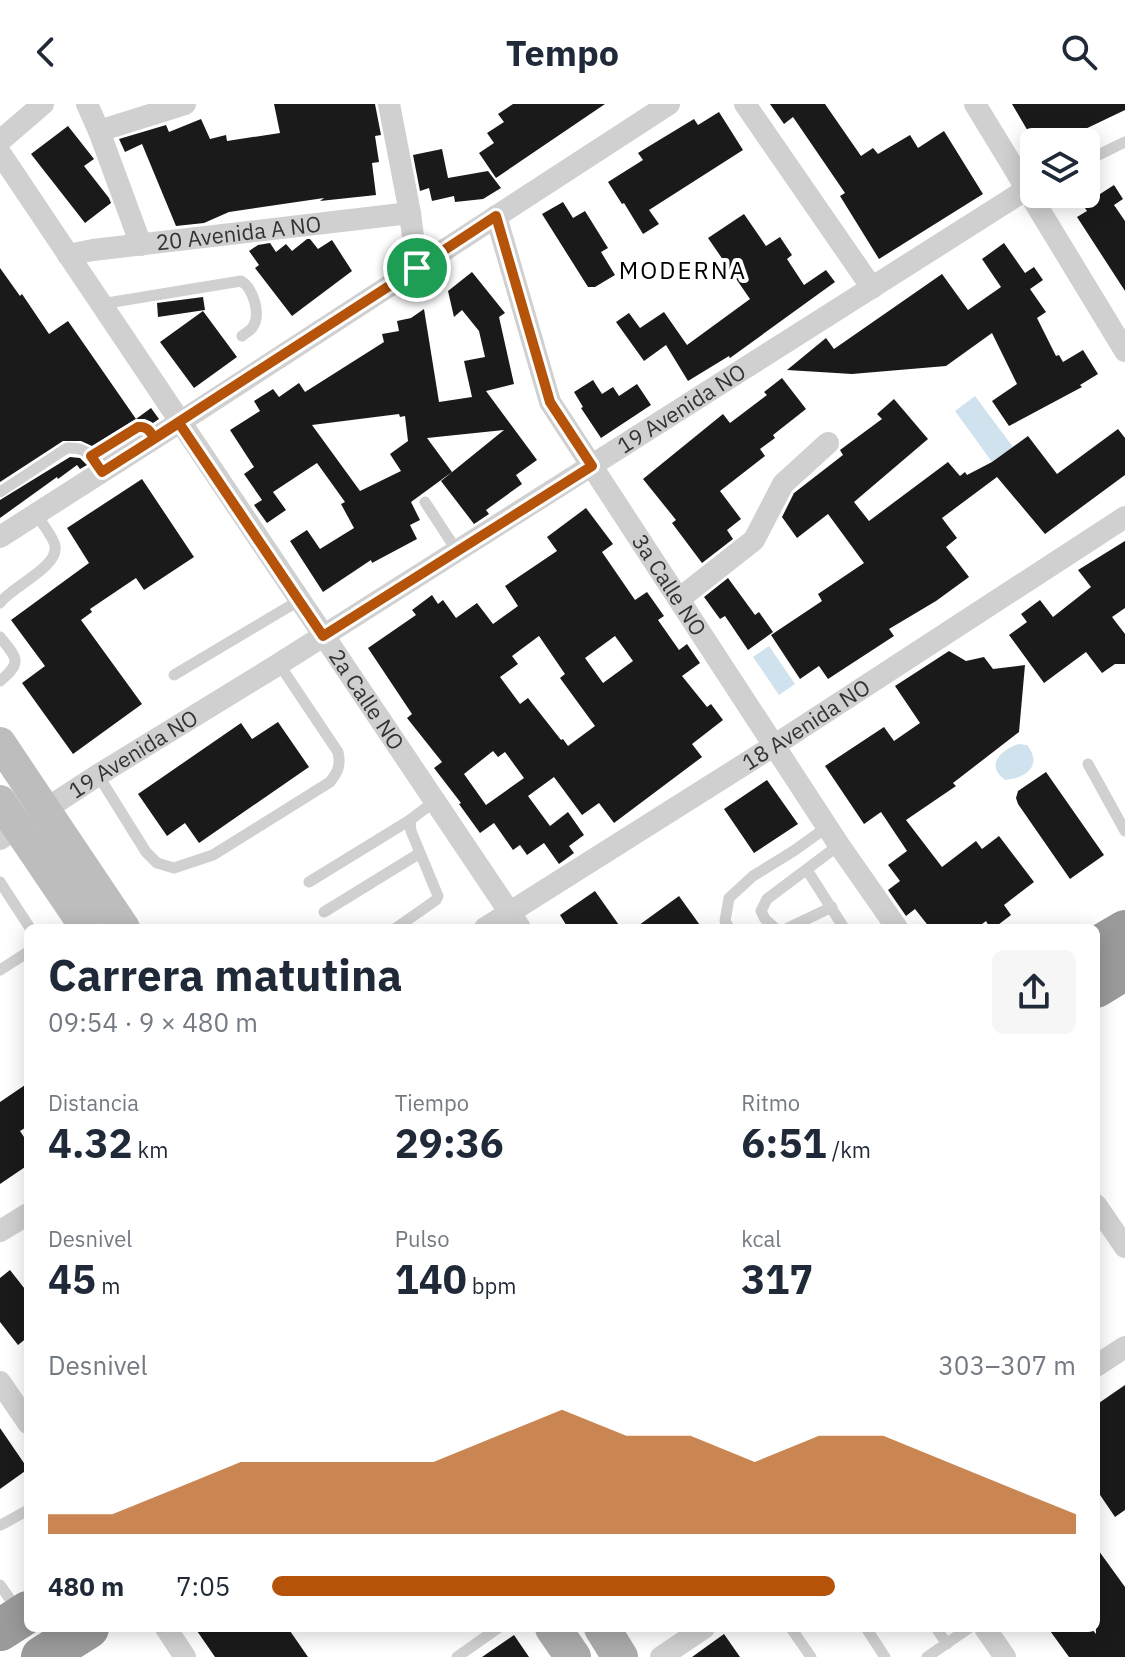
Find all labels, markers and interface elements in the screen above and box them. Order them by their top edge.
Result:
text: Tempo [506,29,619,76]
icon: back [24,30,68,74]
icon: search [1057,30,1101,74]
map controls [1020,128,1100,208]
button: layers [1020,128,1100,208]
street label: 20 Avenida A NO [154,208,323,257]
pin [383,234,451,302]
icon: arrive [395,246,439,290]
district label: MODERNA [619,254,747,286]
street label: 19 Avenida NO [611,356,751,460]
street label: 3a Calle NO [626,528,714,641]
street label: 2a Calle NO [323,643,411,755]
street label: 18 Avenida NO [736,672,875,776]
street label: 19 Avenida NO [63,702,203,804]
text: Carrera matutina [48,946,402,1003]
button: share [992,950,1076,1034]
text: 09:54 · 9 × 480 m [48,1005,258,1039]
text: Distancia [48,1088,139,1117]
text: Tiempo [395,1088,469,1117]
text: Ritmo [741,1088,800,1117]
text: 4.32 [48,1117,132,1169]
text: 29:36 [395,1117,504,1169]
text: 6:51 [741,1117,827,1169]
text: km [132,1135,168,1164]
text: /km [827,1135,871,1164]
text: Desnivel [48,1224,132,1253]
text: Pulso [395,1224,450,1253]
text: kcal [741,1224,781,1253]
text: 45 [48,1253,96,1305]
text: 140 [395,1253,467,1305]
text: 317 [741,1253,813,1305]
text: m [96,1271,120,1300]
text: bpm [467,1271,517,1300]
text: Desnivel [48,1348,148,1382]
text: 303–307 m [938,1348,1076,1382]
text: 480 m [48,1569,124,1603]
text: 7:05 [176,1569,230,1603]

